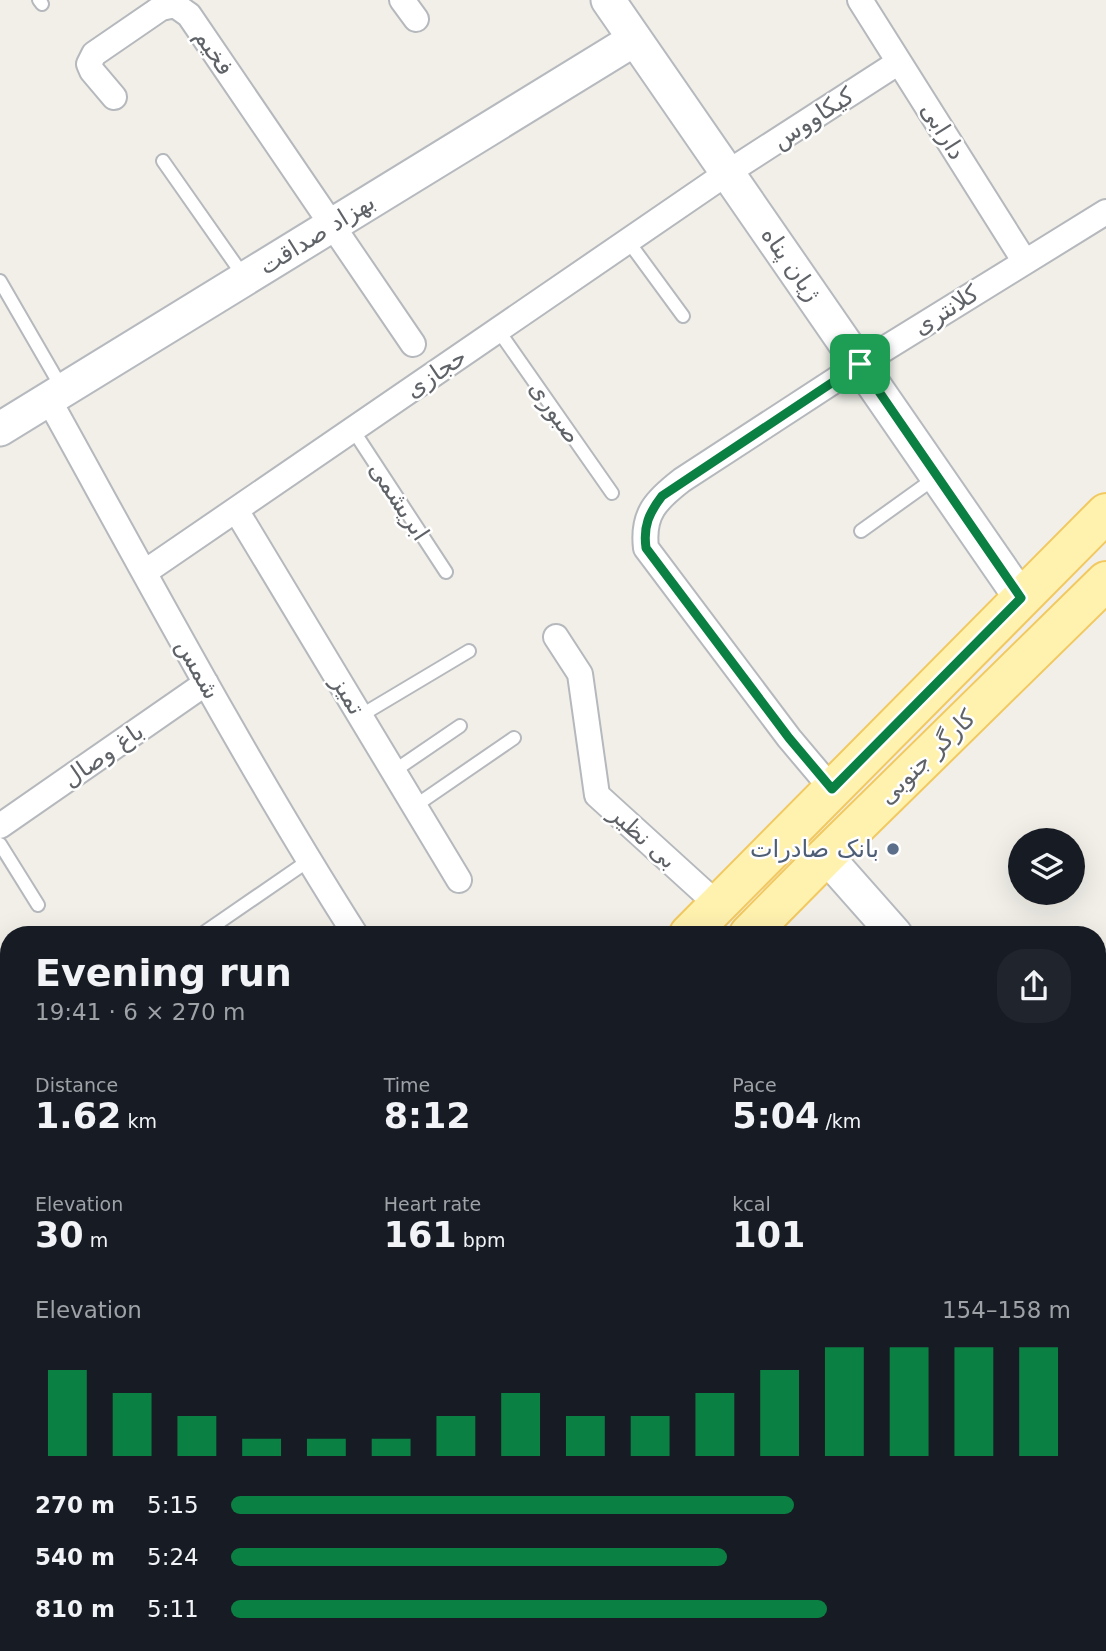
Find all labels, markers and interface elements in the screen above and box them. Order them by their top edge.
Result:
street label: فخیم [188,23,240,81]
street label: کیکاووس [767,81,860,155]
street label: دارابی [915,97,971,165]
street label: بهزاد صداقت [254,188,380,280]
street label: ژیان پناه [755,221,827,307]
street label: کلانتری [908,279,984,341]
pin [830,334,890,394]
street label: حجازی [400,342,472,404]
icon: arrive [841,345,879,383]
street label: صبوری [523,375,587,449]
street label: ابریشمی [363,456,435,546]
street label: شمس [170,634,226,704]
street label: تمیز [325,669,371,720]
street label: کارگر جنوبی [873,704,982,810]
street label: باغ وصال [57,717,149,793]
street label: بی نظیر [603,799,683,875]
map controls [1008,828,1085,905]
button: layers [1008,828,1085,905]
place label: بانک صادرات [750,835,879,863]
marker: بانک صادرات [885,841,901,857]
button: share [997,949,1071,1023]
text: Evening run [35,951,292,995]
text: 19:41 · 6 × 270 m [35,999,245,1025]
text: Distance [35,1074,118,1096]
text: Time [384,1074,430,1096]
text: Pace [732,1074,777,1096]
text: 1.62 [35,1096,121,1136]
text: 8:12 [384,1096,471,1136]
text: 5:04 [732,1096,819,1136]
text: km [121,1110,157,1132]
text: /km [819,1110,861,1132]
text: Elevation [35,1193,123,1215]
text: Heart rate [384,1193,481,1215]
text: kcal [732,1193,771,1215]
text: 30 [35,1215,84,1255]
text: 161 [384,1215,457,1255]
text: 101 [732,1215,805,1255]
text: m [84,1229,108,1251]
text: bpm [457,1229,505,1251]
text: Elevation [35,1297,142,1323]
text: 154–158 m [942,1297,1071,1323]
text: 270 m [35,1492,115,1518]
text: 5:15 [147,1492,199,1518]
text: 540 m [35,1544,115,1570]
text: 5:24 [147,1544,199,1570]
text: 810 m [35,1596,115,1622]
text: 5:11 [147,1596,199,1622]

